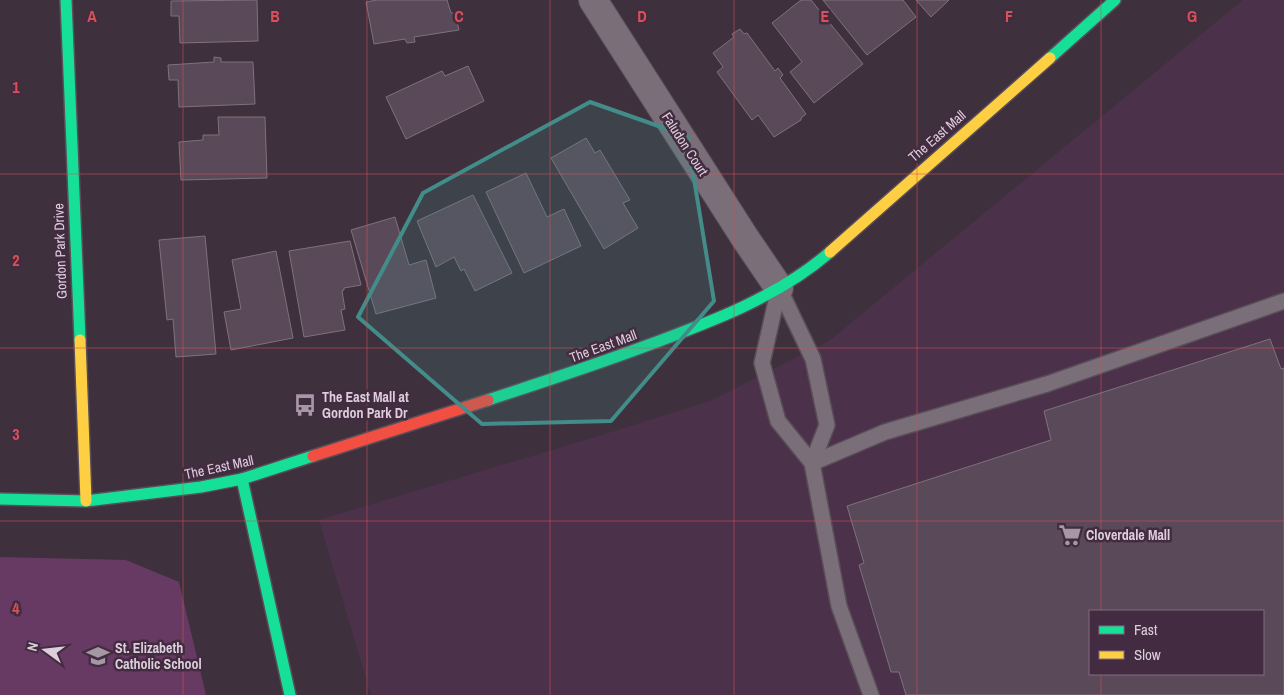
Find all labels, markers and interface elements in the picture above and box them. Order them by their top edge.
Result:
text: A [87,5,97,27]
text: B [270,5,280,27]
text: C [454,5,464,27]
text: D [637,5,647,27]
text: E [821,5,830,27]
text: F [1005,5,1013,27]
text: G [1187,5,1197,27]
text: 1 [12,76,20,98]
street label: The East Mall [905,106,969,166]
street label: Faludon Court [658,109,712,179]
street label: Gordon Park Drive [49,203,71,299]
text: 2 [12,249,20,271]
street label: The East Mall [567,326,639,366]
place label: The East Mall at Gordon Park Dr [322,388,409,422]
bus stop icon: The East Mall at Gordon Park Dr [292,392,318,418]
text: 3 [12,423,20,445]
street label: The East Mall [183,451,255,483]
supermarket icon: Cloverdale Mall [1057,522,1083,548]
place label: Cloverdale Mall [1086,526,1170,544]
text: 4 [12,597,20,619]
legend [1089,610,1264,675]
text: Fast [1134,619,1158,640]
north arrow [20,625,70,675]
place label: St. Elizabeth Catholic School [115,639,202,673]
text: N [23,640,42,653]
school or university icon: St. Elizabeth Catholic School [85,643,111,669]
text: Slow [1134,644,1161,665]

